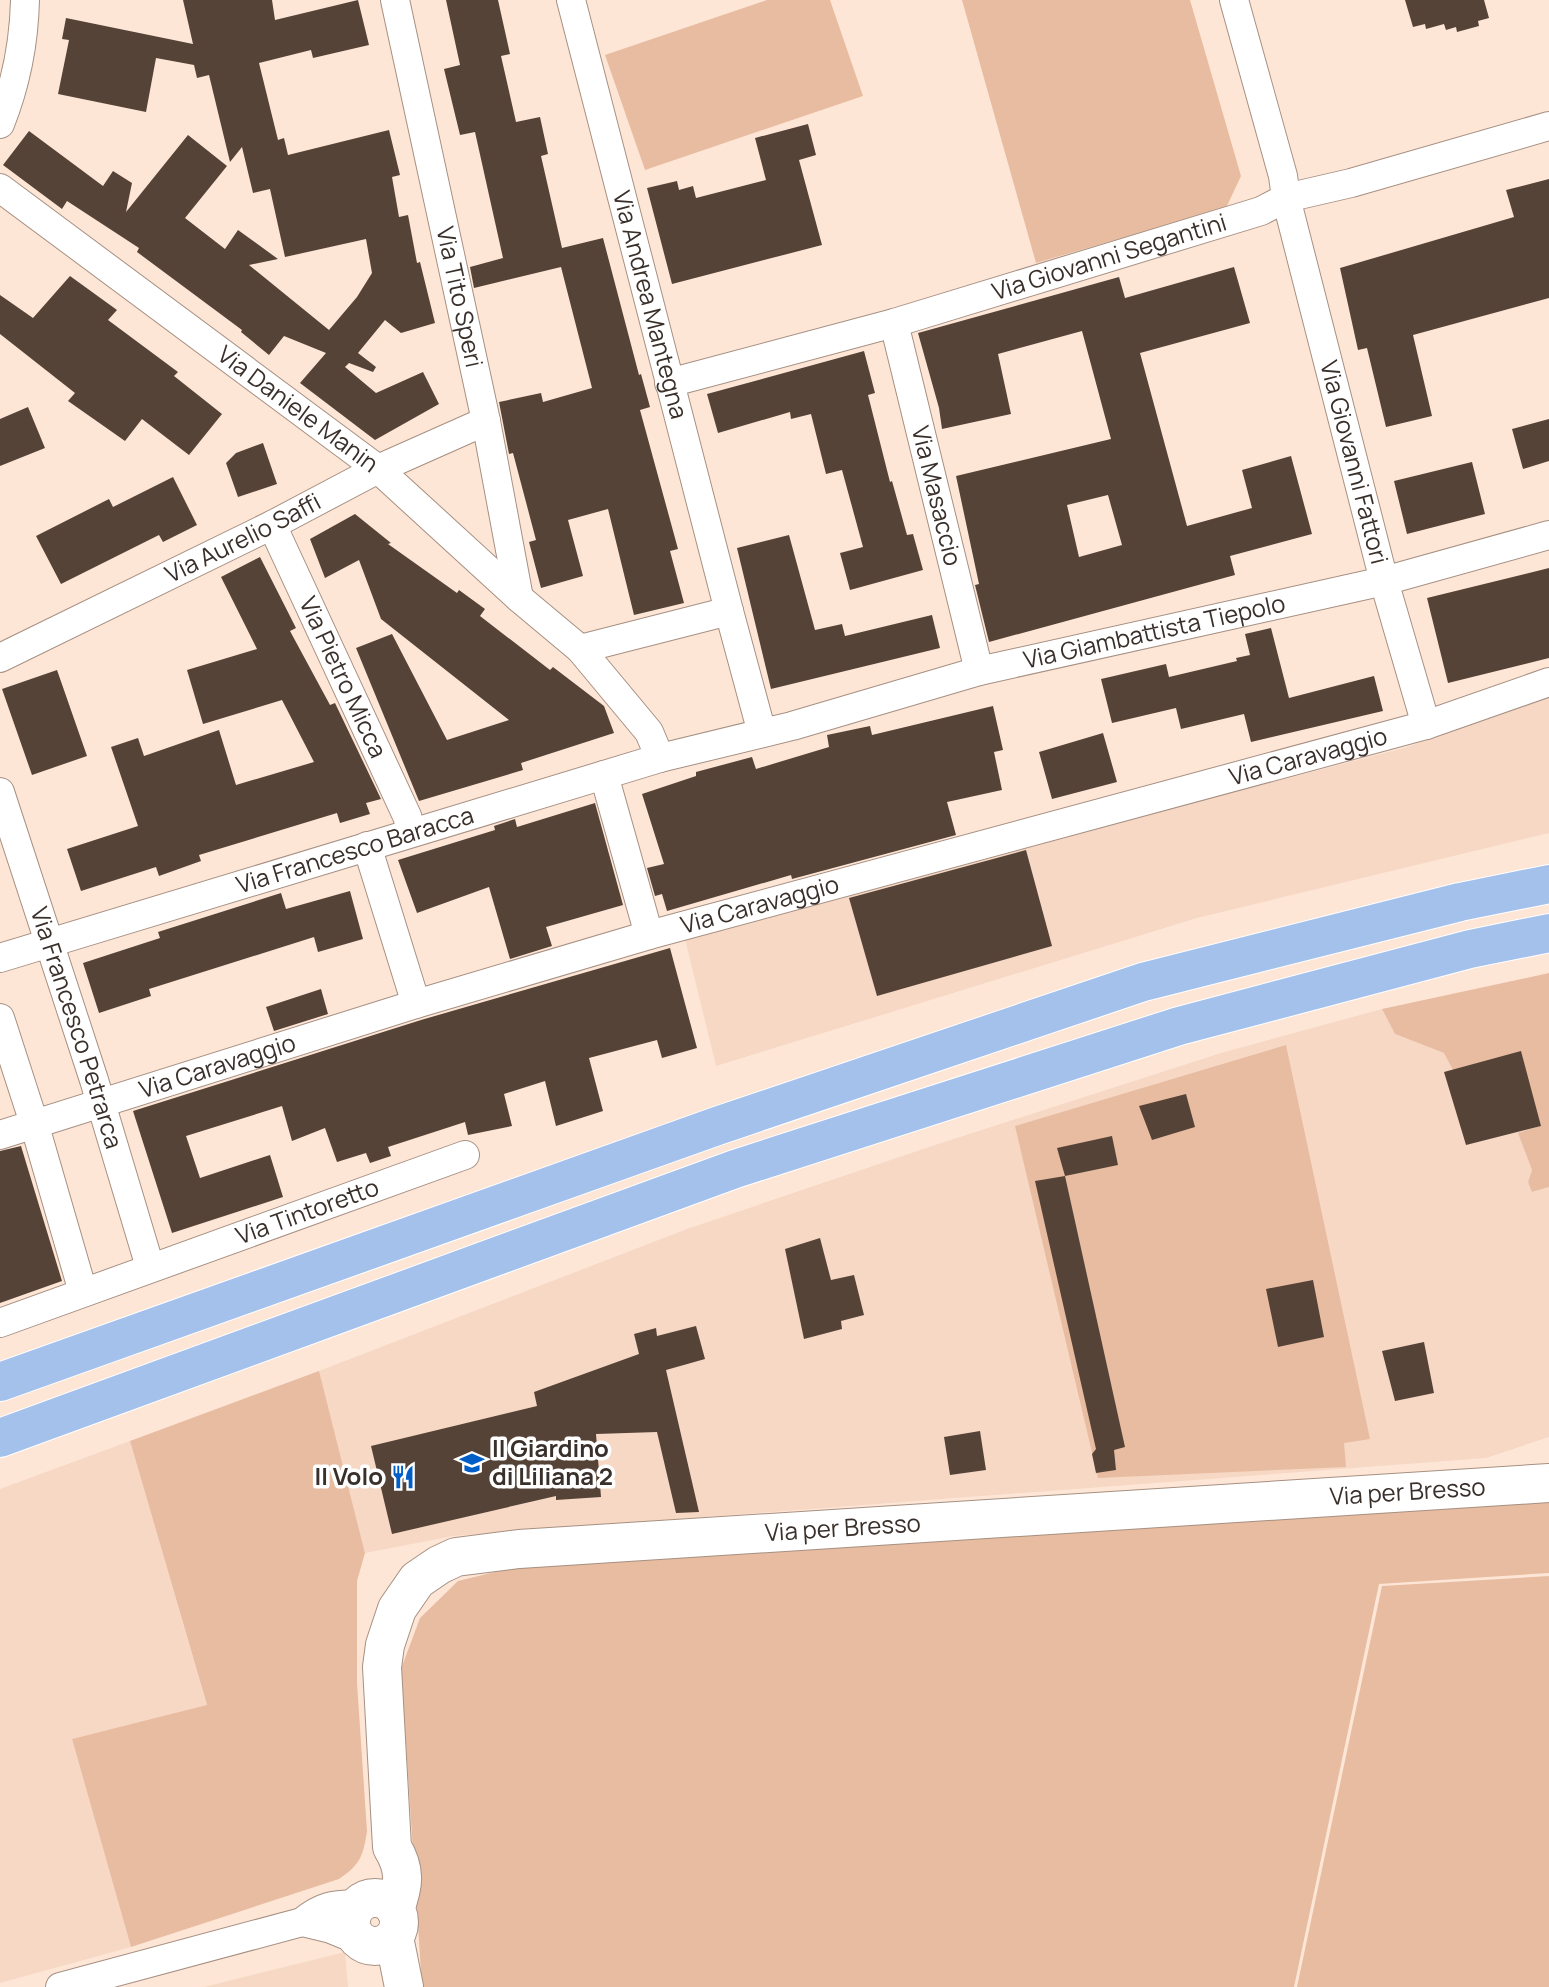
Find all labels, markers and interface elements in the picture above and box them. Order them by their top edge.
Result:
street label: Via Andrea Mantegna [606,187,697,422]
street label: Via Giovanni Segantini [988,205,1230,307]
street label: Via Tito Speri [429,223,492,370]
street label: Via Daniele Manin [211,337,386,479]
street label: Via Giovanni Fattori [1313,357,1397,568]
street label: Via Masaccio [905,422,971,569]
street label: Via Aurelio Saffi [159,484,326,590]
street label: Via Giambattista Tiepolo [1020,585,1288,676]
street label: Via Pietro Micca [292,591,396,763]
street label: Via Caravaggio [1225,718,1391,793]
street label: Via Francesco Baracca [232,797,477,900]
street label: Via Caravaggio [677,866,842,941]
street label: Via Francesco Petrarca [24,903,132,1152]
street label: Via Caravaggio [135,1025,299,1105]
street label: Via Tintoretto [231,1170,383,1251]
place label: Il Giardino di Liliana 2 [492,1431,613,1492]
school or university icon: Il Giardino di Liliana 2 [458,1449,486,1477]
place label: Il Volo [314,1459,383,1492]
restaurant icon: Il Volo [389,1463,417,1491]
street label: Via per Bresso [1329,1469,1486,1512]
street label: Via per Bresso [764,1505,922,1548]

